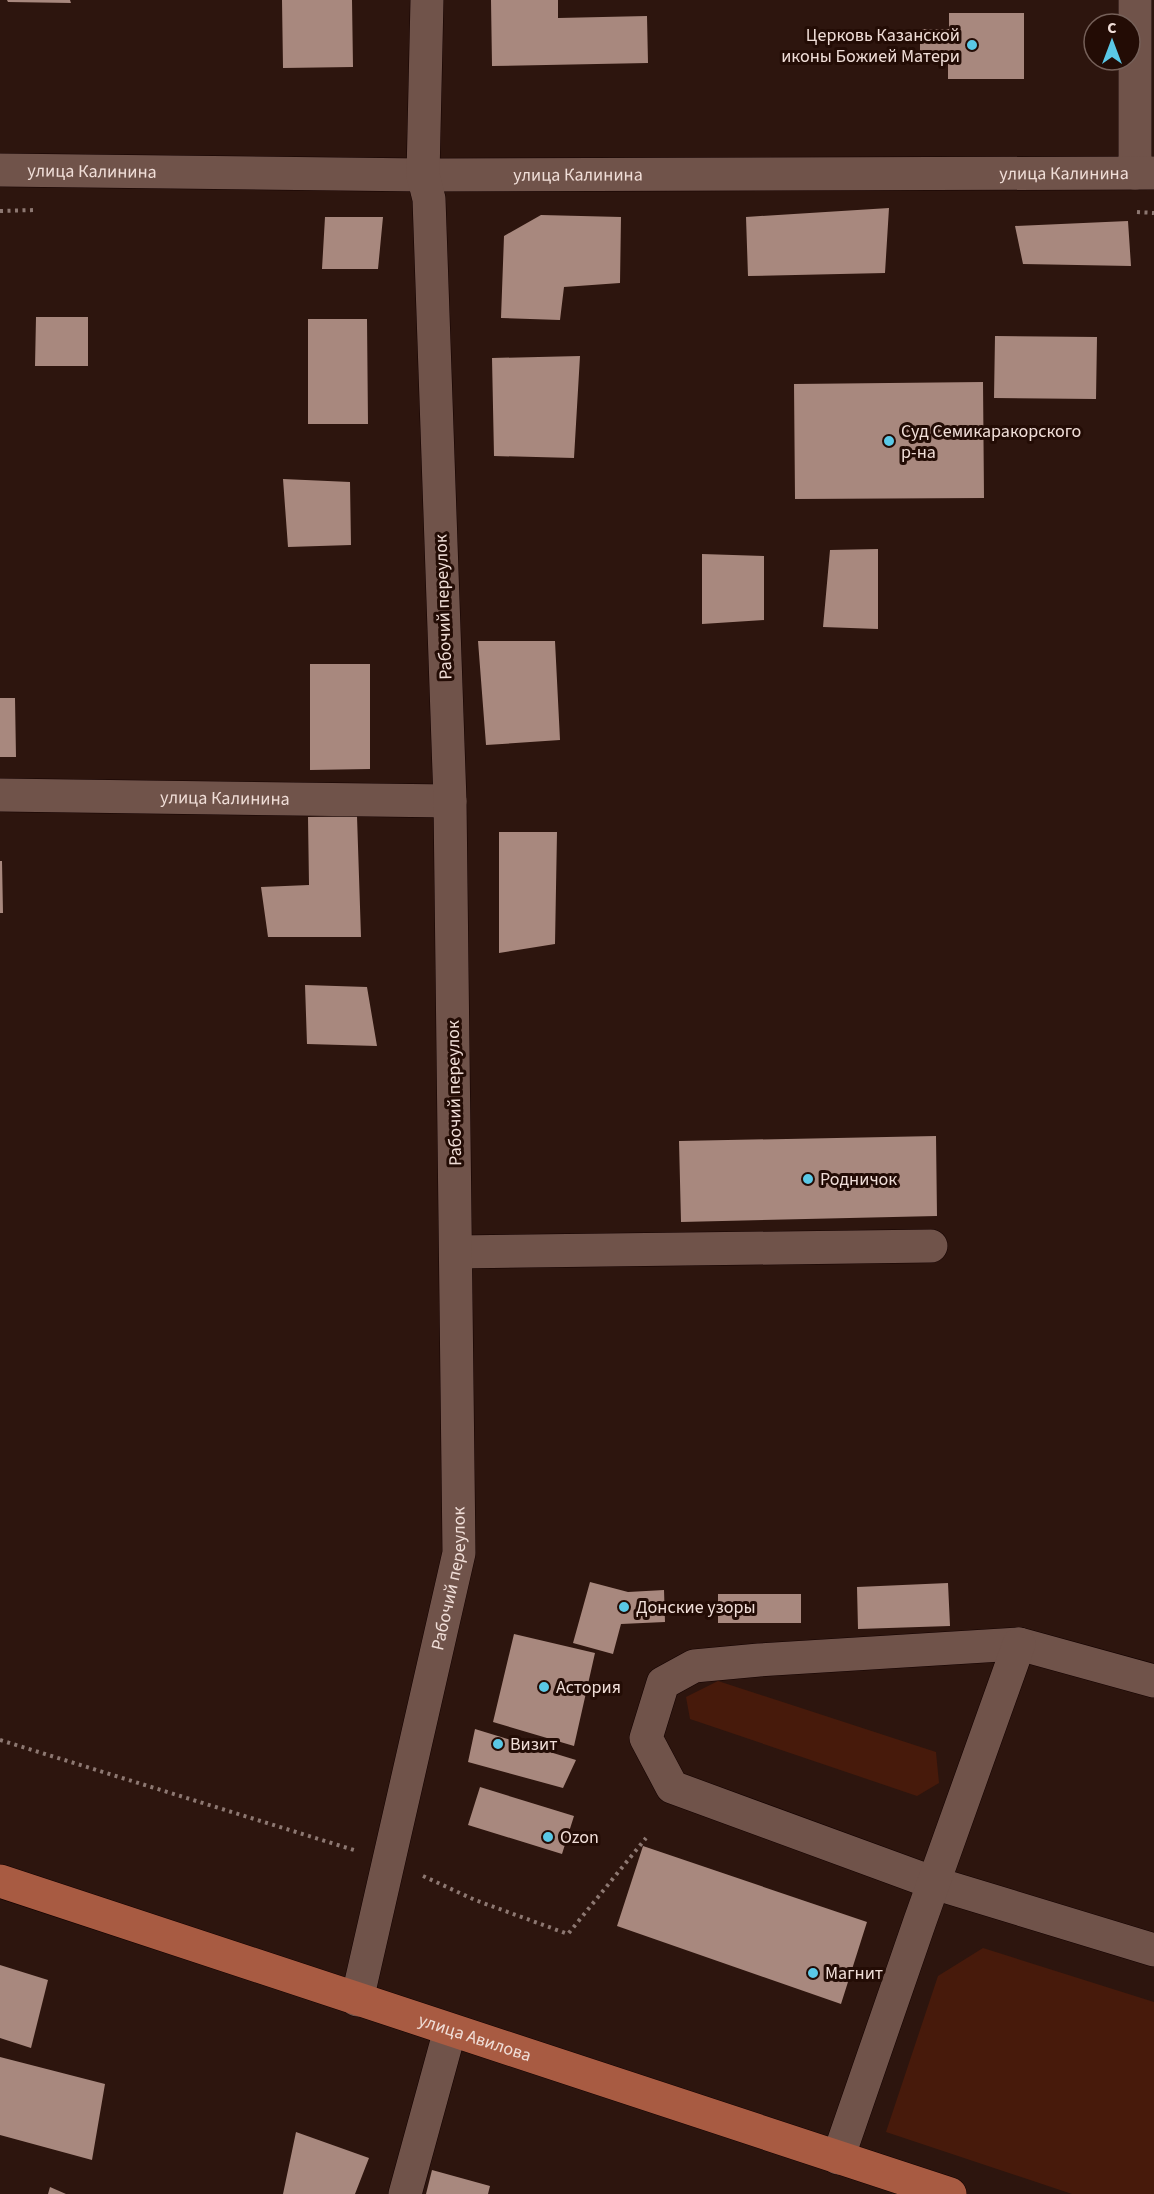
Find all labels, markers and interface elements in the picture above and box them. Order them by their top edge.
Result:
north arrow [1082,12,1142,72]
text: С [1107,17,1117,39]
place label: Церковь Казанской иконы Божией Матери [781,23,960,69]
marker: Церковь Казанской иконы Божией Матери [965,38,979,52]
street label: улица Калинина [27,158,157,185]
street label: улица Калинина [999,161,1129,186]
street label: улица Калинина [513,162,643,188]
place label: Суд Семикаракорского р-на [901,419,1081,465]
marker: Суд Семикаракорского р-на [882,434,896,448]
street label: Рабочий переулок [428,534,459,680]
street label: улица Калинина [160,785,290,812]
street label: Рабочий переулок [441,1020,468,1166]
place label: Родничок [820,1167,897,1192]
marker: Родничок [801,1172,815,1186]
street label: Рабочий переулок [425,1506,472,1653]
place label: Донские узоры [636,1595,756,1620]
marker: Донские узоры [617,1600,631,1614]
place label: Астория [556,1675,621,1700]
marker: Астория [537,1680,551,1694]
place label: Визит [510,1732,557,1757]
marker: Визит [491,1737,505,1751]
place label: Ozon [560,1825,599,1850]
marker: Ozon [541,1830,555,1844]
place label: Магнит [825,1961,883,1986]
marker: Магнит [806,1966,820,1980]
street label: улица Авилова [415,2008,534,2068]

